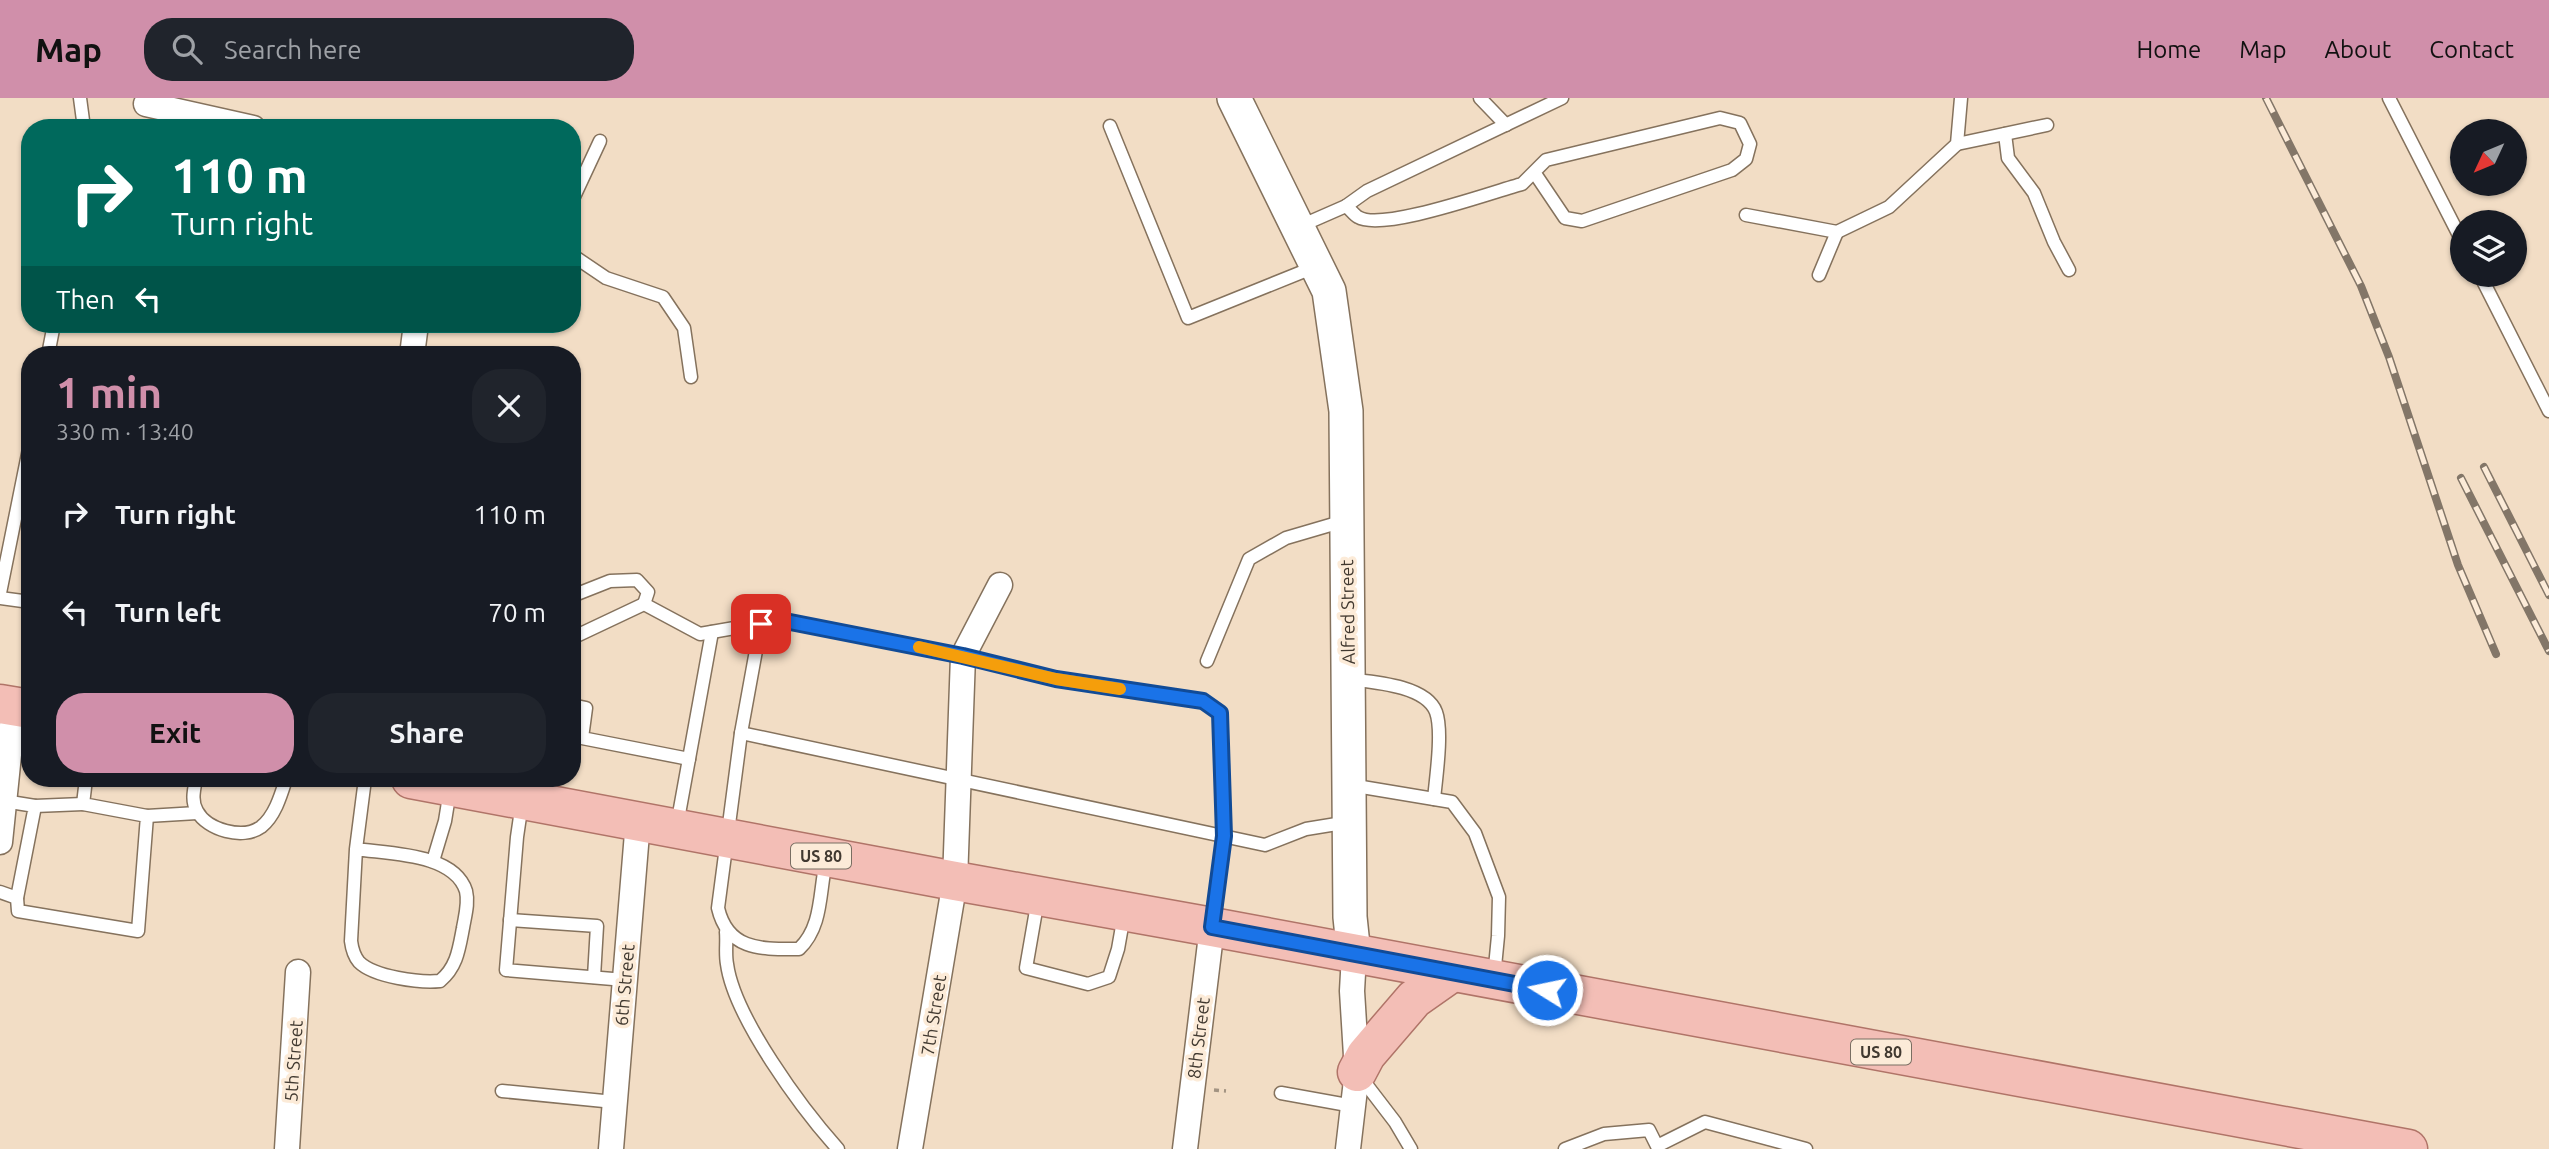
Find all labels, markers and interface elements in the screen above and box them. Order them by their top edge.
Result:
search box [144,18,634,81]
icon: search [168,30,206,68]
text: Map [35,31,102,68]
text: Search here [224,35,362,64]
text: Home [2136,36,2201,63]
text: Map [2239,36,2286,63]
text: About [2324,36,2391,63]
text: Contact [2429,36,2514,63]
north arrow [2450,119,2527,196]
map controls [2450,119,2527,287]
icon: right [56,147,147,238]
text: 110 m [171,147,308,202]
text: Turn right [171,205,313,241]
button: layers [2450,210,2527,287]
icon: left [129,280,167,318]
text: Then [56,285,115,314]
text: 1 min [56,369,162,416]
button: close [472,369,546,443]
text: 330 m · 13:40 [56,419,194,444]
icon: right [56,495,94,533]
text: Turn right [115,500,236,529]
text: 110 m [474,500,546,529]
street label: Alfred Street [1336,559,1358,665]
icon: left [56,593,94,631]
pin [731,594,791,654]
text: Turn left [115,598,221,627]
text: 70 m [488,598,546,627]
icon: arrive [742,605,780,643]
button: Exit [56,693,294,773]
button: Share [308,693,546,773]
road number: US 80 [791,844,851,869]
street label: 6th Street [610,943,638,1027]
position arrow [1510,953,1584,1027]
street label: 7th Street [917,973,949,1057]
street label: 8th Street [1183,996,1213,1080]
street label: 5th Street [280,1019,306,1103]
road number: US 80 [1851,1040,1911,1064]

